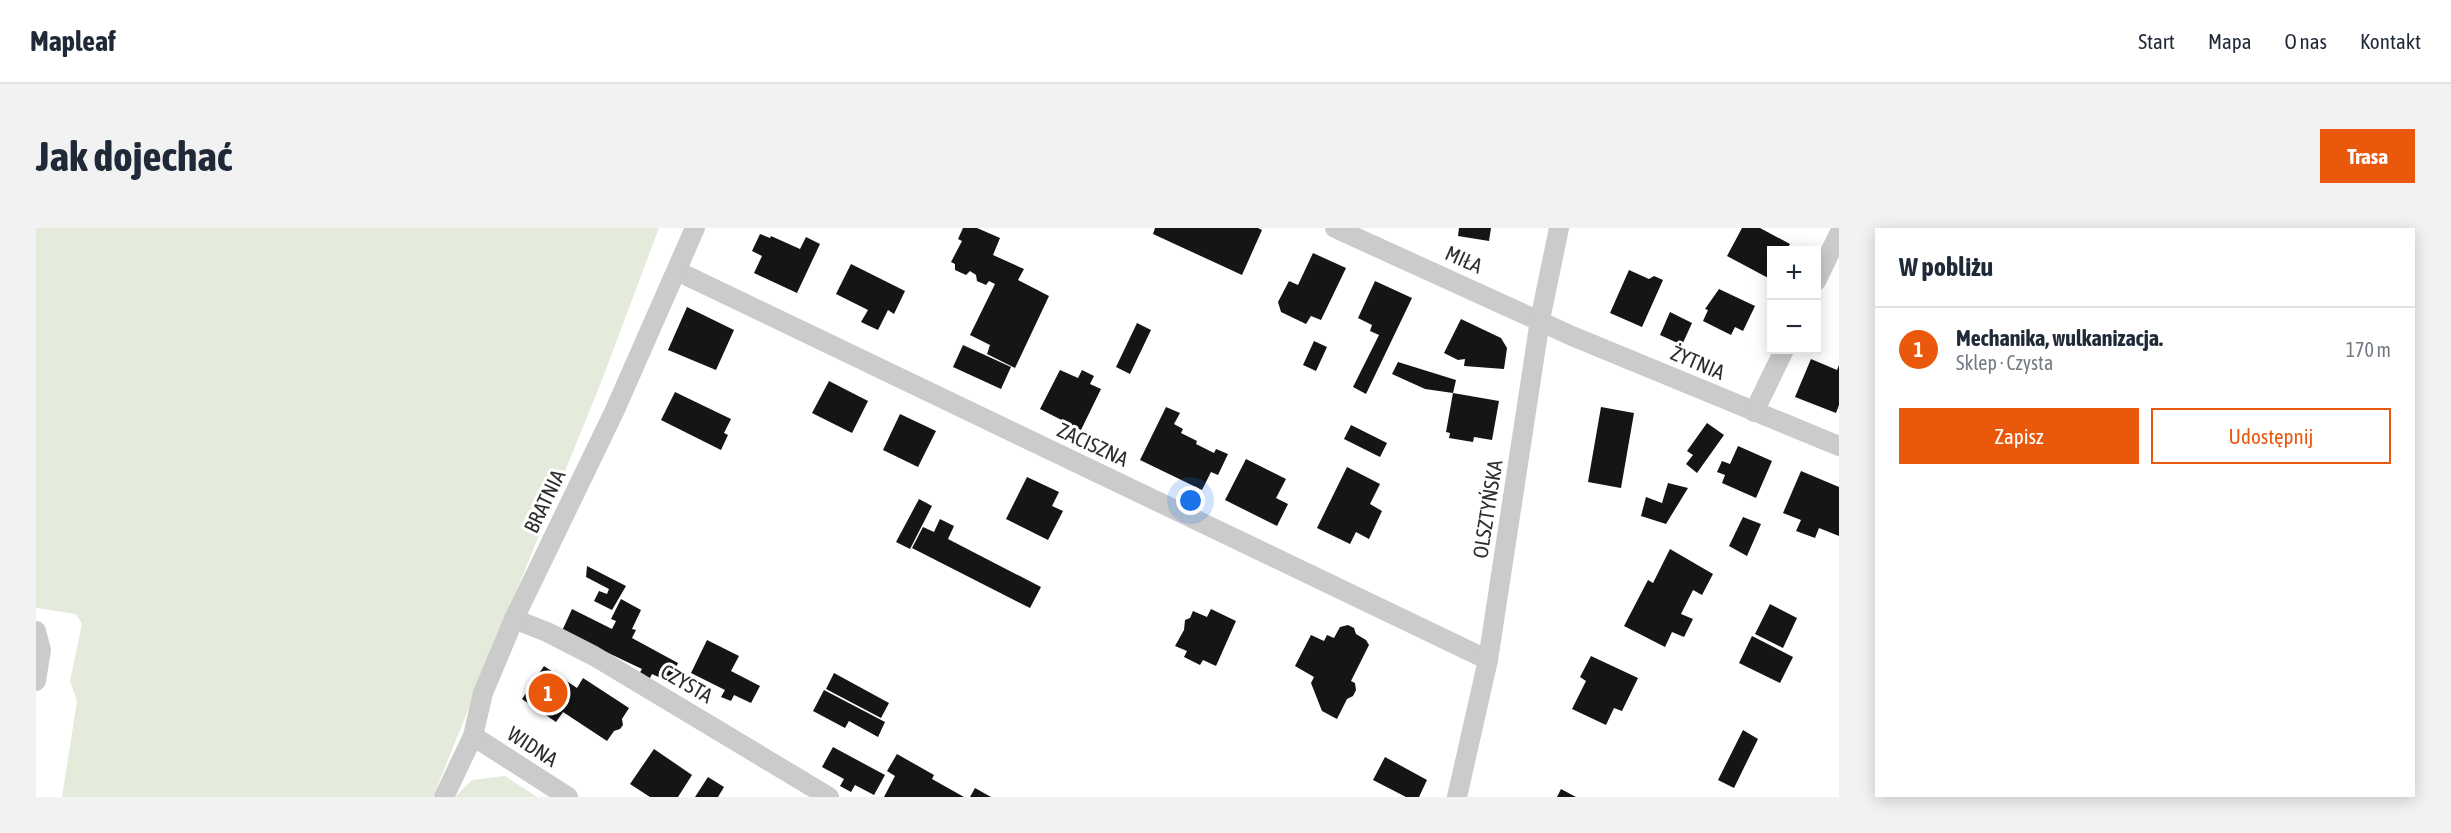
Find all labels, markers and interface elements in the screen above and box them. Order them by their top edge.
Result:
text: Mapleaf [30,25,116,57]
text: Start [2138,29,2175,53]
text: Mapa [2208,29,2251,53]
text: O nas [2284,29,2327,53]
text: Kontakt [2360,29,2421,53]
button: Trasa [2320,129,2415,183]
text: Jak dojechać [36,132,232,180]
street label: MIŁA [1442,240,1487,278]
map controls [1767,246,1821,354]
button: + [1767,246,1821,300]
text: W pobliżu [1899,252,1993,282]
button: − [1767,300,1821,354]
text: Mechanika, wulkanizacja. [1956,325,2163,351]
text: 1 [1914,338,1923,361]
text: 170 m [2346,338,2391,361]
street label: ŻYTNIA [1668,340,1729,384]
text: Sklep · Czysta [1956,351,2053,374]
button: Zapisz [1899,408,2139,464]
button: Udostępnij [2151,408,2391,464]
street label: ZACISZNA [1054,417,1133,471]
street label: OLSZTYŃSKA [1467,458,1507,560]
street label: BRATNIA [518,465,570,536]
your location [1176,486,1205,515]
street label: CZYSTA [657,659,718,708]
pin: 1 [528,670,568,716]
street label: WIDNA [503,721,563,771]

